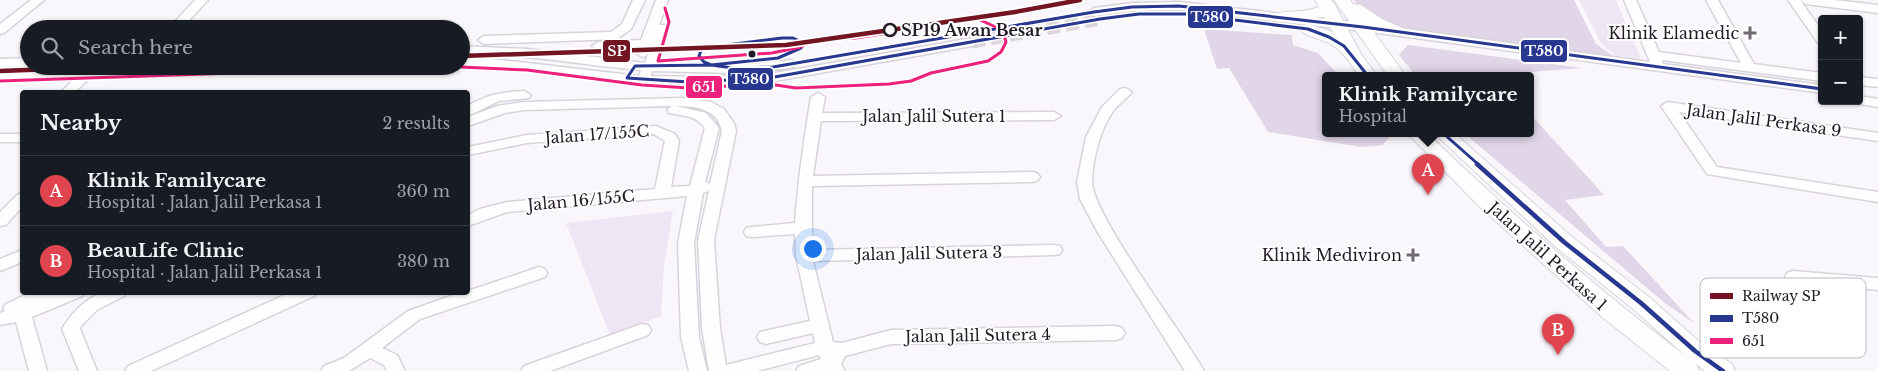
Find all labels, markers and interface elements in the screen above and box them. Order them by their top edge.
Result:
line badge: T580 [1187,5,1234,29]
text: T580 [1190,8,1230,26]
map controls [1818,15,1863,105]
button: + [1818,15,1863,60]
search box [20,20,470,75]
place label: SP19 Awan Besar [901,20,1042,40]
marker: SP19 Awan Besar [883,23,897,37]
place label: Klinik Elamedic [1608,23,1739,43]
marker: Klinik Elamedic [1743,26,1757,40]
icon: search [38,34,66,62]
text: Search here [78,36,193,59]
line badge: SP [602,39,631,63]
line badge: T580 [1520,39,1568,63]
text: SP [607,42,627,60]
text: T580 [1524,42,1564,60]
unlabelled marker [747,49,757,59]
button: − [1818,60,1863,105]
line badge: T580 [727,67,774,91]
text: T580 [730,70,770,88]
popup [1322,72,1534,137]
line badge: 651 [685,75,723,99]
text: 651 [692,78,716,96]
text: Klinik Familycare [1338,83,1518,106]
street label: Jalan Jalil Perkasa 9 [1683,99,1843,141]
street label: Jalan Jalil Sutera 1 [860,106,1006,126]
text: Hospital [1338,106,1407,126]
text: Nearby [40,110,121,136]
text: 2 results [382,113,450,133]
street label: Jalan 17/155C [542,120,650,148]
pin: A [1412,154,1444,195]
text: Klinik Familycare [87,169,266,192]
text: A [50,181,62,201]
text: 360 m [397,181,450,201]
street label: Jalan 16/155C [525,185,635,215]
text: Hospital · Jalan Jalil Perkasa 1 [87,192,322,212]
street label: Jalan Jalil Perkasa 1 [1483,196,1612,315]
your location [800,236,826,262]
text: BeauLife Clinic [87,239,244,262]
street label: Jalan Jalil Sutera 3 [854,242,1002,264]
place label: Klinik Mediviron [1262,245,1402,265]
marker: Klinik Mediviron [1406,248,1420,262]
text: B [50,251,62,271]
text: 380 m [397,251,450,271]
text: Hospital · Jalan Jalil Perkasa 1 [87,262,322,282]
legend [1700,278,1866,358]
text: Railway SP [1742,287,1821,305]
text: T580 [1742,309,1779,327]
pin: B [1542,314,1574,355]
street label: Jalan Jalil Sutera 4 [903,324,1051,346]
text: 651 [1742,332,1765,350]

